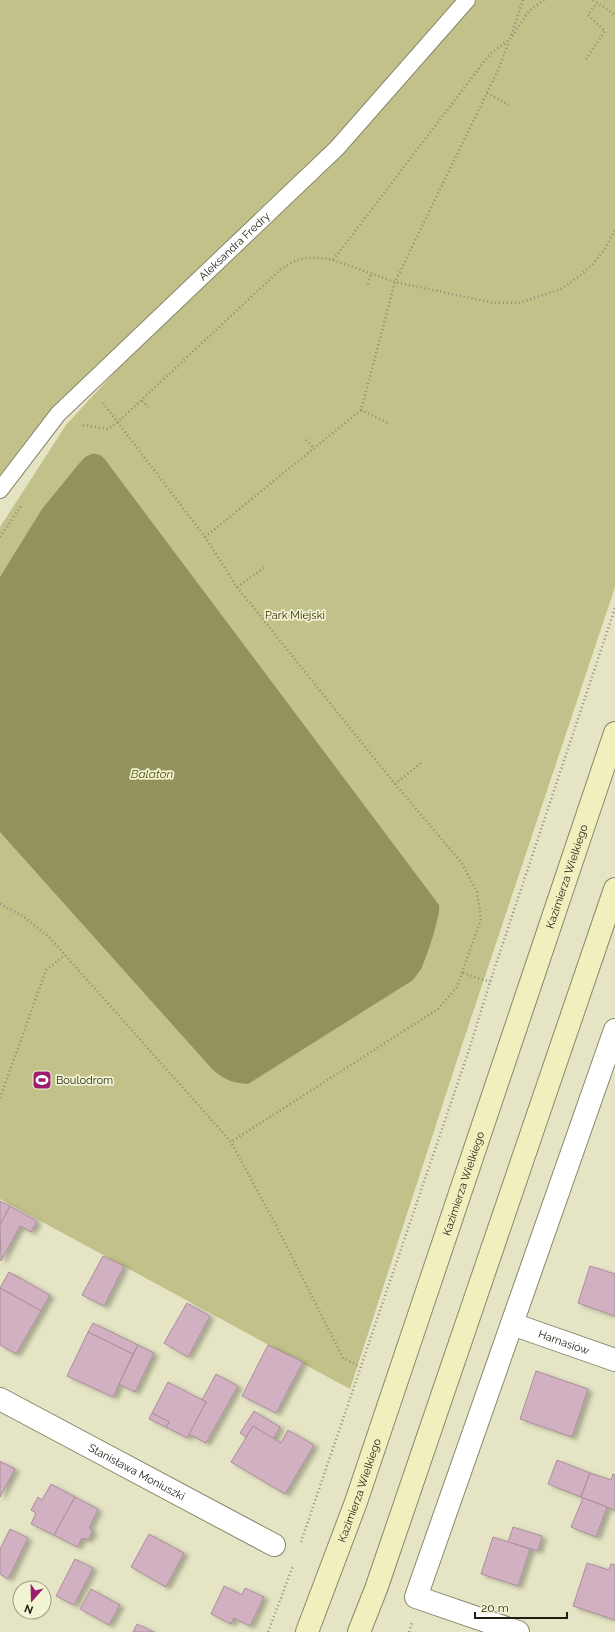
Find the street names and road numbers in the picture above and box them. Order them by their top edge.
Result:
street label: Aleksandra Fredry [196,209,272,283]
street label: Kazimierza Wielkiego [543,822,590,930]
street label: Kazimierza Wielkiego [440,1129,487,1237]
street label: Harnasiów [537,1327,591,1357]
street label: Kazimierza Wielkiego [335,1436,384,1544]
street label: Stanisława Moniuszki [86,1441,187,1503]

